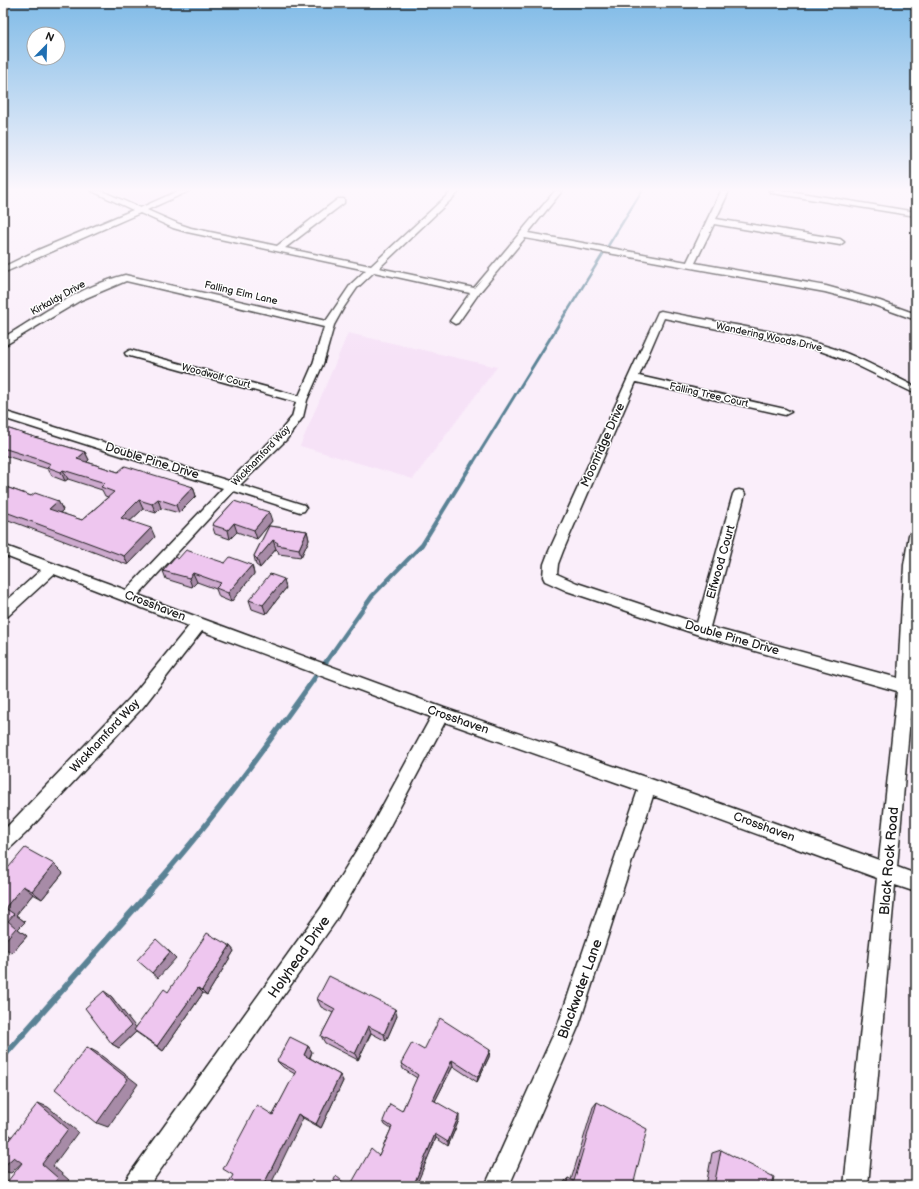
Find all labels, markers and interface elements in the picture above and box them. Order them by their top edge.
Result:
north arrow [26,26,66,66]
text: N [43,30,56,45]
street label: Kirkaldy Drive [29,278,88,318]
street label: Falling Elm Lane [203,279,279,307]
street label: Wandering Woods Drive [715,320,823,354]
street label: Woodwolf Court [180,361,252,391]
street label: Falling Tree Court [668,380,750,410]
street label: Moonridge Drive [578,401,628,489]
street label: Wickhamford Way [229,423,293,489]
street label: Double Pine Drive [103,440,201,482]
street label: Elfwood Court [703,523,739,601]
street label: Crosshaven [122,587,188,625]
street label: Double Pine Drive [683,617,781,659]
street label: Wickhamford Way [67,696,143,776]
street label: Crosshaven [425,702,491,738]
street label: Black Rock Road [876,806,902,916]
street label: Crosshaven [731,809,797,845]
street label: Holyhead Drive [264,913,334,1001]
street label: Blackwater Lane [554,937,606,1041]

